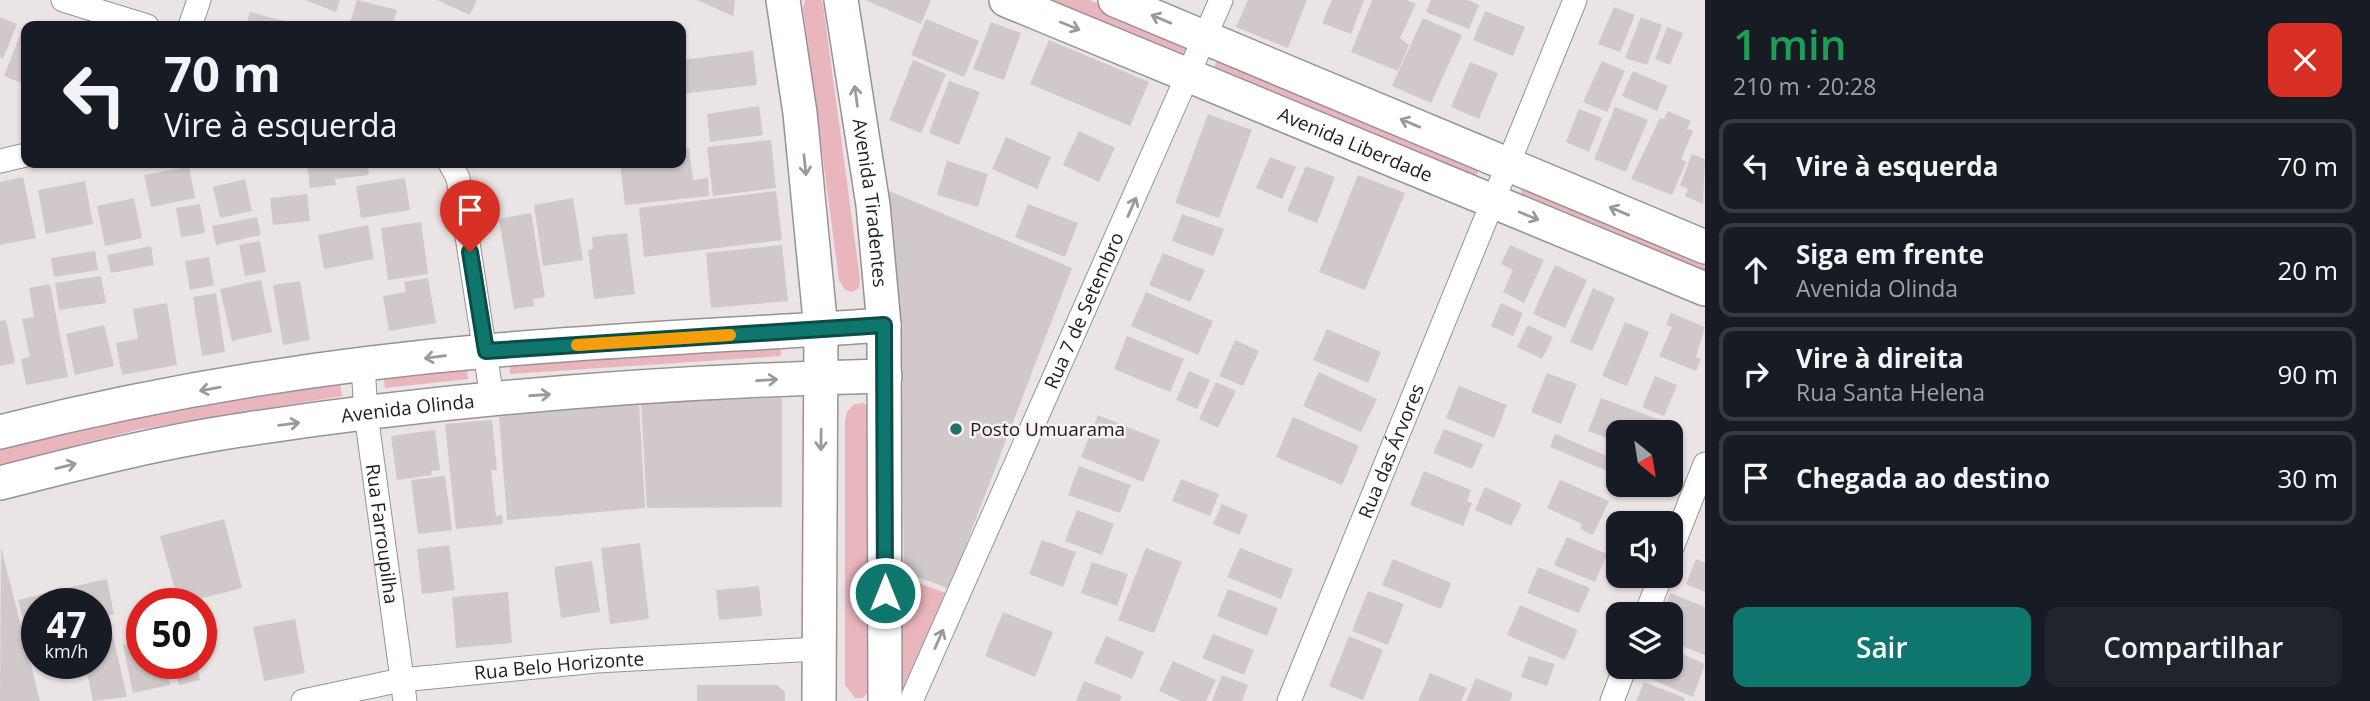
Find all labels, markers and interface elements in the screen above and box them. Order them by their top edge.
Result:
one-way arrow [1150,12,1172,25]
text: 1 min [1733,15,1846,72]
one-way arrow [1058,20,1080,33]
button: close [2268,23,2342,97]
text: 70 m [164,40,281,106]
icon: left [49,49,140,140]
text: 210 m · 20:28 [1733,70,1876,102]
one-way arrow [850,85,863,107]
street label: Avenida Liberdade [1274,101,1437,188]
text: Vire à esquerda [164,103,397,146]
one-way arrow [1400,115,1421,128]
street label: Avenida Tiradentes [847,117,893,288]
icon: left [1737,147,1775,185]
text: Vire à esquerda [1796,148,1998,184]
text: 70 m [2277,148,2338,184]
one-way arrow [799,153,812,175]
pin [440,180,500,252]
icon: arrive [451,191,489,229]
one-way arrow [1126,197,1139,219]
one-way arrow [1609,204,1631,217]
one-way arrow [1517,210,1539,223]
street label: Rua 7 de Setembro [1038,228,1130,393]
text: Siga em frente [1796,236,1984,272]
icon: ahead [1737,251,1775,289]
text: 20 m [2277,252,2338,288]
text: Avenida Olinda [1796,272,1958,304]
text: Vire à direita [1796,340,1964,376]
one-way arrow [424,350,447,363]
icon: right [1737,355,1775,393]
text: 90 m [2277,356,2338,392]
one-way arrow [755,373,778,386]
text: Rua Santa Helena [1796,376,1985,408]
street label: Rua das Árvores [1352,380,1430,522]
one-way arrow [199,383,222,396]
street label: Avenida Olinda [339,388,476,429]
one-way arrow [528,388,550,401]
place label: Posto Umuarama [970,416,1125,442]
one-way arrow [278,417,300,430]
north arrow [1606,420,1684,497]
map controls [1606,420,1683,679]
marker: Posto Umuarama [948,421,964,437]
one-way arrow [814,429,828,452]
one-way arrow [54,459,77,472]
icon: arrive [1737,459,1775,497]
text: Chegada ao destino [1796,460,2050,496]
text: 30 m [2277,460,2338,496]
street label: Rua Farroupilha [360,462,405,606]
button: sound [1606,511,1683,588]
position arrow [848,556,922,630]
speed limit sign: 50 [126,588,217,679]
text: 47 [46,601,87,648]
button: layers [1606,602,1683,679]
button: Sair [1733,607,2031,687]
button: Compartilhar [2045,607,2342,687]
one-way arrow [933,629,946,650]
text: km/h [45,639,88,663]
street label: Rua Belo Horizonte [473,645,645,686]

